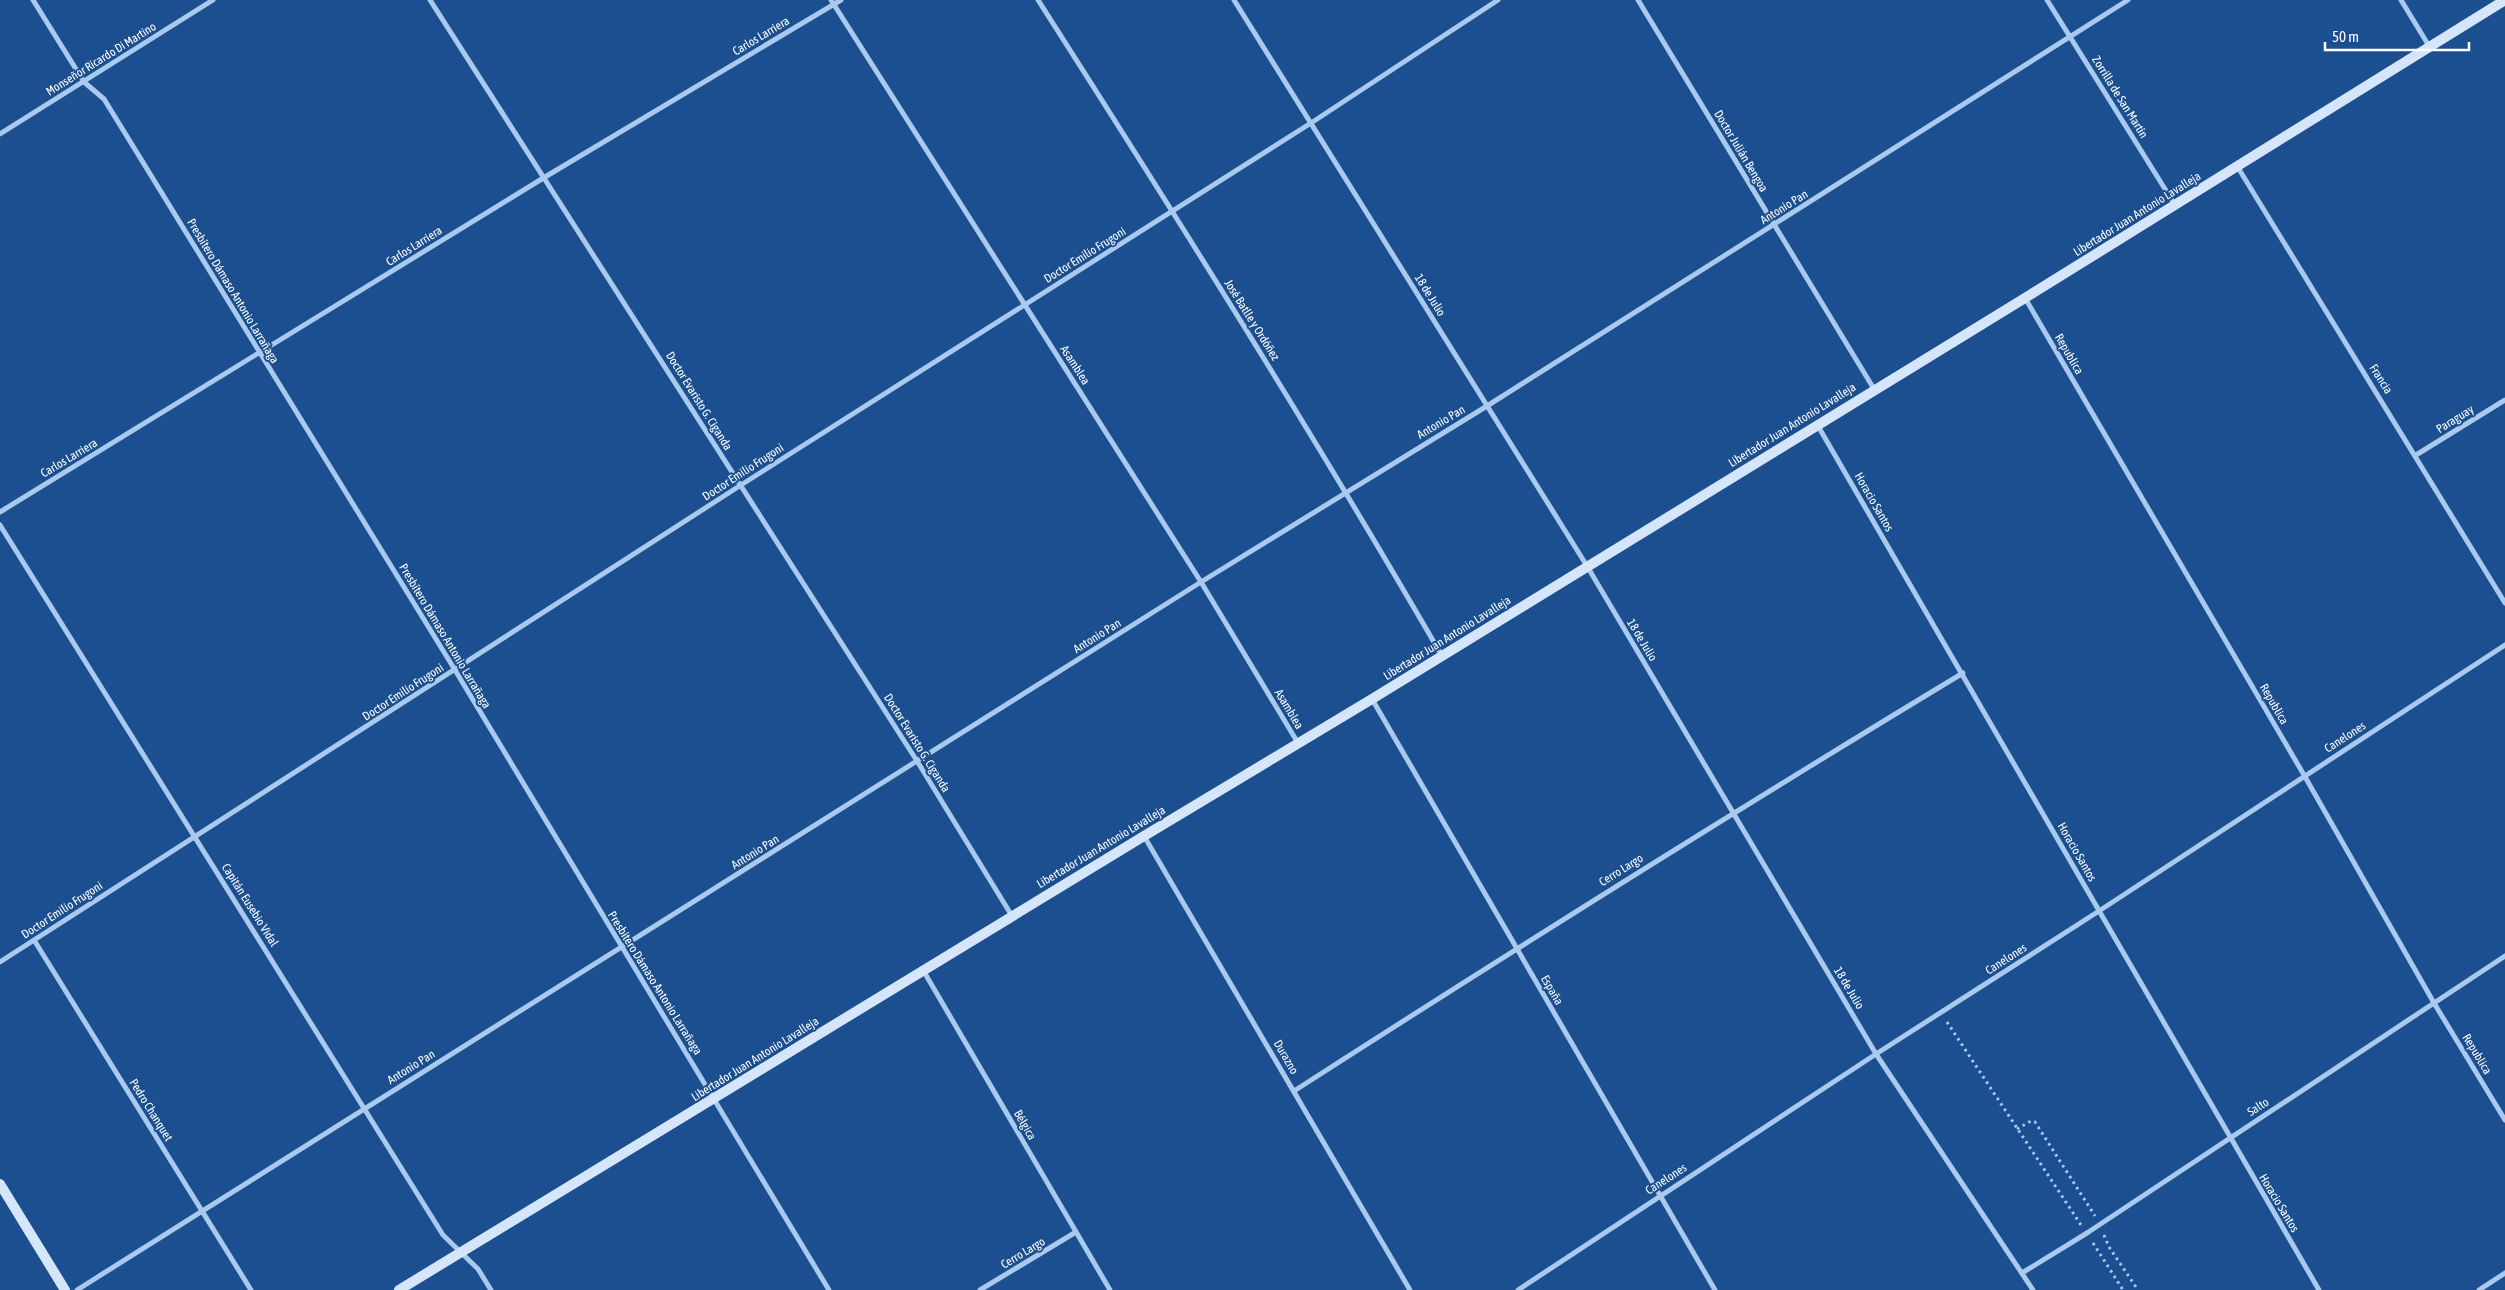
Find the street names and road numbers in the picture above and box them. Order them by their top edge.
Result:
street label: Carlos Larriera [730,14,792,58]
street label: Monseñor Ricardo Di Martino [43,19,159,99]
street label: Zorrilla de San Martín [2089,53,2151,141]
street label: Doctor Julián Bengoa [1711,108,1771,194]
street label: Libertador Juan Antonio Lavalleja [2071,169,2203,259]
street label: Antonio Pan [1758,187,1810,227]
street label: Presbítero Dámaso Antonio Larrañaga [184,216,282,366]
street label: Carlos Larriera [383,223,445,269]
street label: Doctor Emilio Frugoni [1042,224,1128,286]
street label: 18 de Julio [1412,271,1449,319]
street label: José Batlle y Ordóñez [1221,277,1283,364]
street label: Republica [2052,331,2086,377]
street label: Asamblea [1057,343,1093,387]
street label: Doctor Evaristo G. Ciganda [663,349,735,453]
street label: Francia [2367,362,2395,396]
street label: Libertador Juan Antonio Lavalleja [1726,380,1858,470]
street label: Antonio Pan [1414,402,1468,442]
street label: Paraguay [2434,402,2476,436]
street label: Carlos Larriera [38,436,100,480]
street label: Doctor Emilio Frugoni [700,441,786,503]
street label: Horacio Santos [1852,470,1896,534]
street label: Presbítero Dámaso Antonio Larrañaga [396,561,494,711]
street label: Libertador Juan Antonio Lavalleja [1381,593,1513,683]
street label: Antonio Pan [1071,616,1123,656]
street label: 18 de Julio [1624,616,1660,664]
street label: Doctor Emilio Frugoni [360,661,446,723]
street label: Republica [2257,681,2291,727]
street label: Asamblea [1272,686,1306,732]
street label: Doctor Evaristo G. Ciganda [881,691,953,795]
street label: Canelones [2322,718,2368,756]
street label: Libertador Juan Antonio Lavalleja [1034,803,1168,891]
street label: Horacio Santos [2055,820,2099,884]
street label: Antonio Pan [729,832,781,872]
street label: Cerro Largo [1596,851,1646,889]
street label: Capitán Eusebio Vidal [219,861,282,950]
street label: Doctor Emilio Frugoni [19,879,105,941]
street label: Presbítero Dámaso Antonio Larrañaga [605,909,705,1057]
street label: Canelones [1983,940,2029,978]
street label: 18 de Julio [1831,964,1867,1012]
street label: España [1538,973,1566,1007]
street label: Libertador Juan Antonio Lavalleja [689,1014,821,1104]
street label: Republica [2460,1031,2494,1077]
street label: Durazno [1271,1037,1302,1077]
street label: Antonio Pan [385,1047,437,1087]
street label: Pedro Chanquet [126,1076,176,1144]
street label: Salto [2245,1095,2272,1119]
street label: Bélgica [1011,1108,1039,1142]
street label: Canelones [1643,1160,1689,1198]
street label: Horacio Santos [2256,1171,2302,1235]
street label: Cerro Largo [998,1234,1048,1272]

